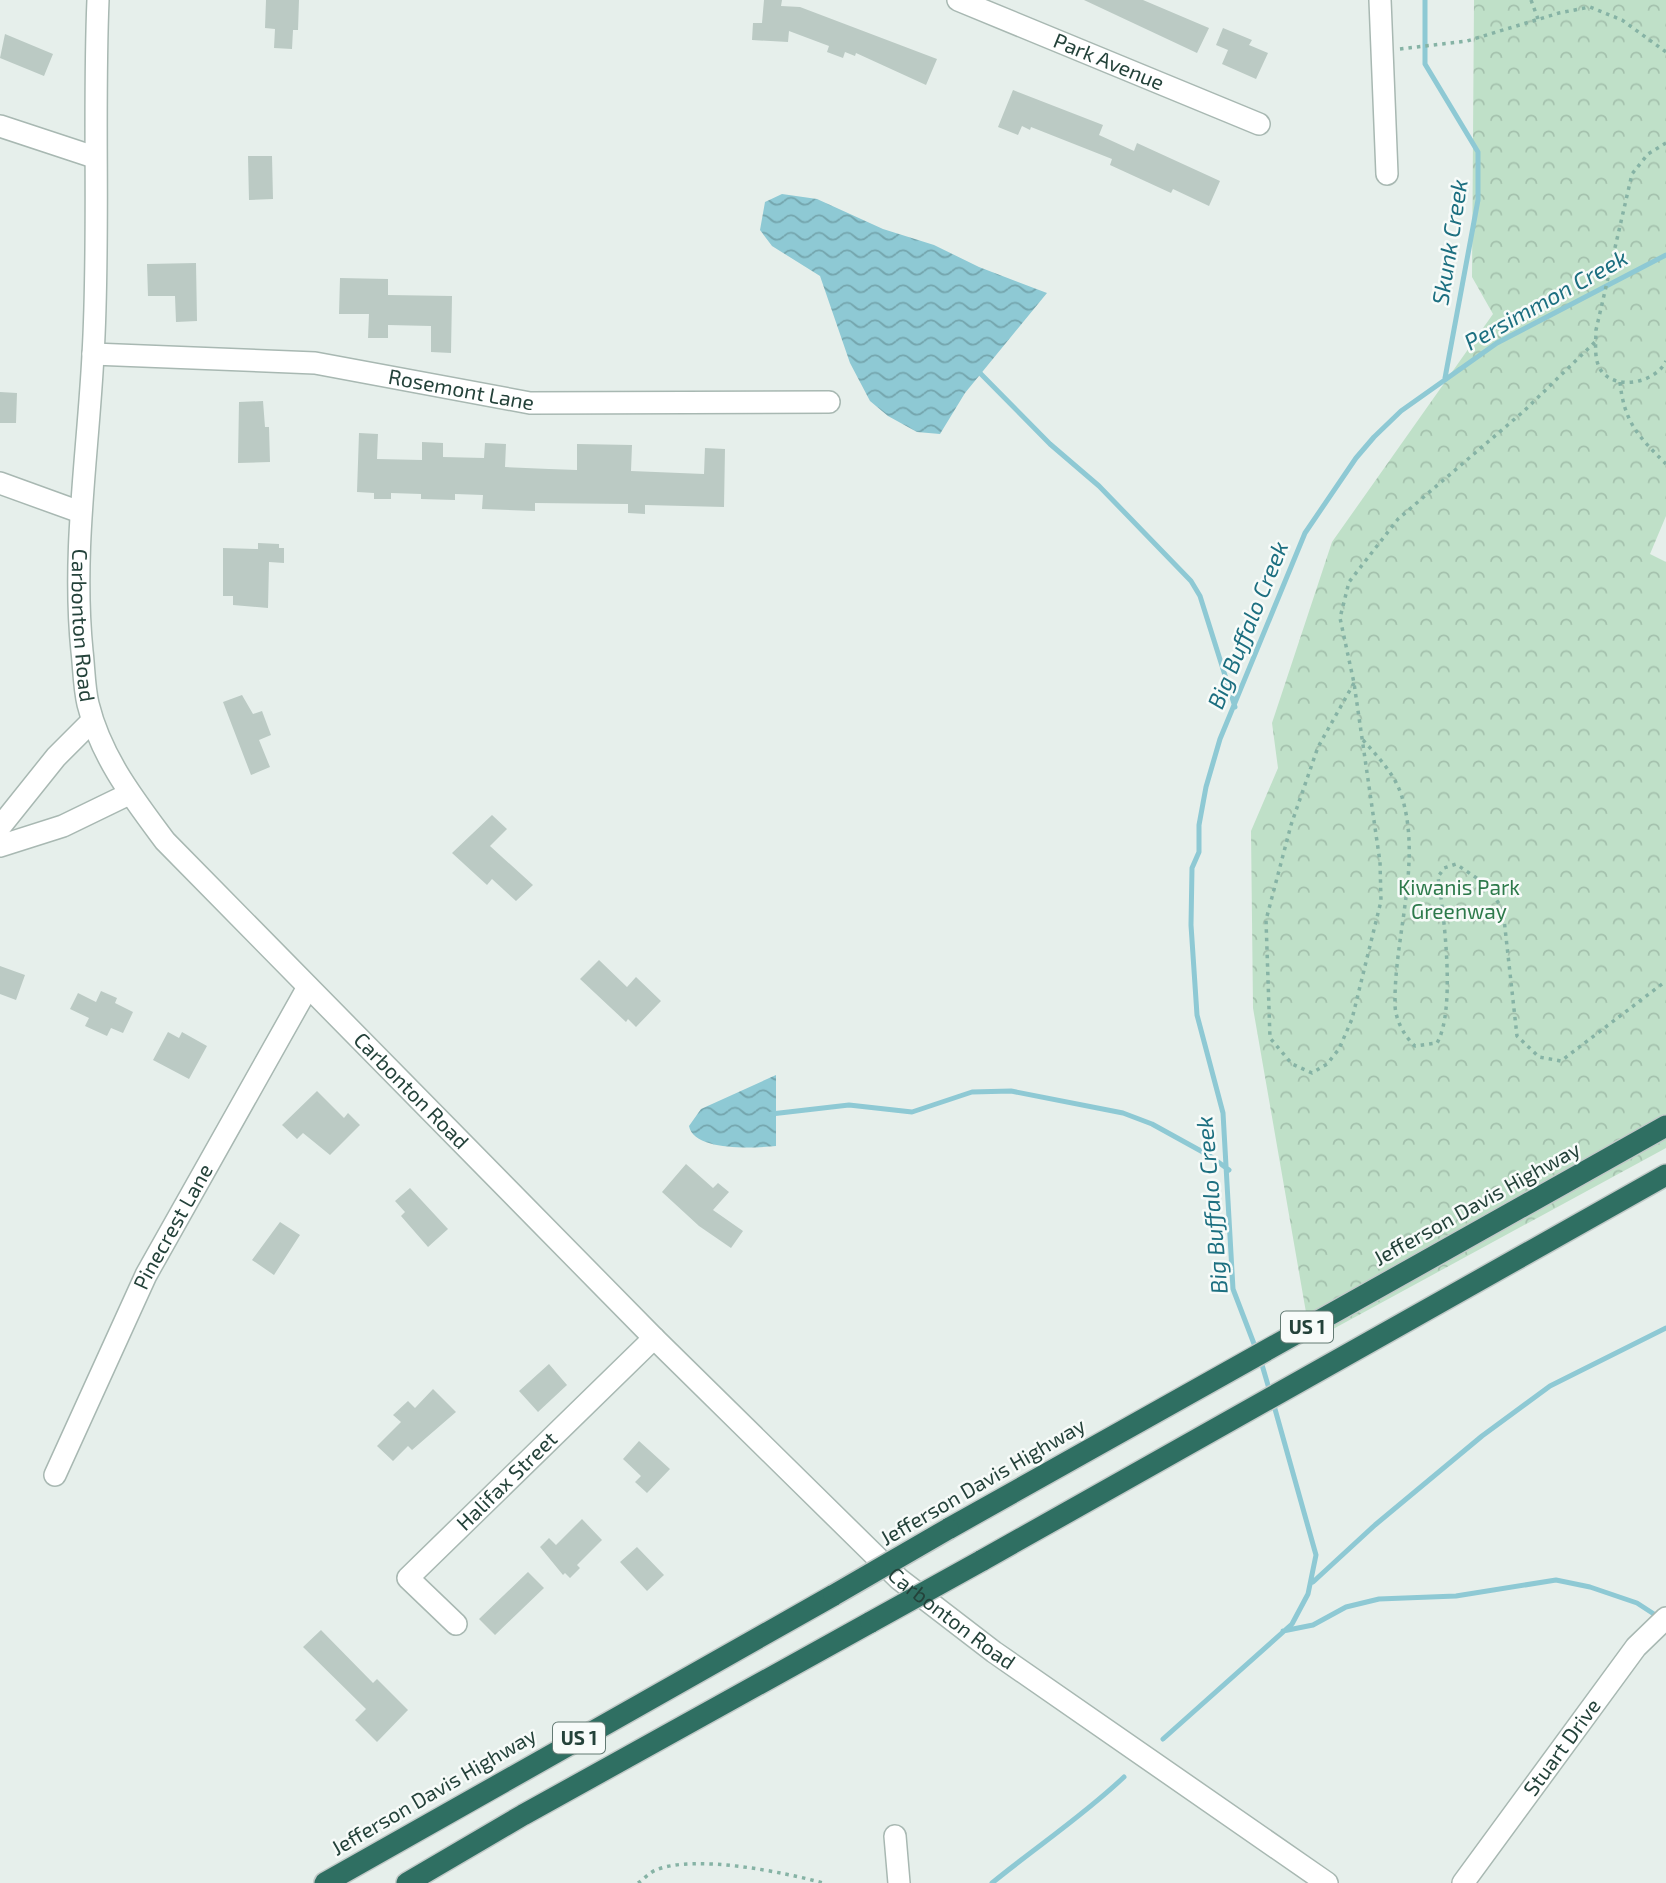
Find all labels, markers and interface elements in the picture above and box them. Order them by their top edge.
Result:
street label: Park Avenue [1050,27,1168,95]
water label: Skunk Creek [1425,177,1473,307]
water label: Persimmon Creek [1459,243,1632,356]
street label: Rosemont Lane [387,363,537,415]
water label: Big Buffalo Creek [1201,537,1293,713]
street label: Carbonton Road [68,548,101,704]
park label: Kiwanis Park Greenway [1398,874,1520,923]
street label: Carbonton Road [349,1026,475,1153]
water label: Big Buffalo Creek [1189,1115,1233,1295]
street label: Jefferson Davis Highway [1369,1135,1584,1270]
street label: Pinecrest Lane [127,1159,217,1293]
road number: US 1 [1281,1312,1333,1343]
street label: Jefferson Davis Highway [875,1412,1089,1550]
street label: Halifax Street [451,1426,562,1535]
street label: Carbonton Road [884,1561,1021,1674]
street label: Stuart Drive [1517,1693,1605,1800]
street label: Jefferson Davis Highway [326,1722,540,1860]
road number: US 1 [553,1722,605,1754]

